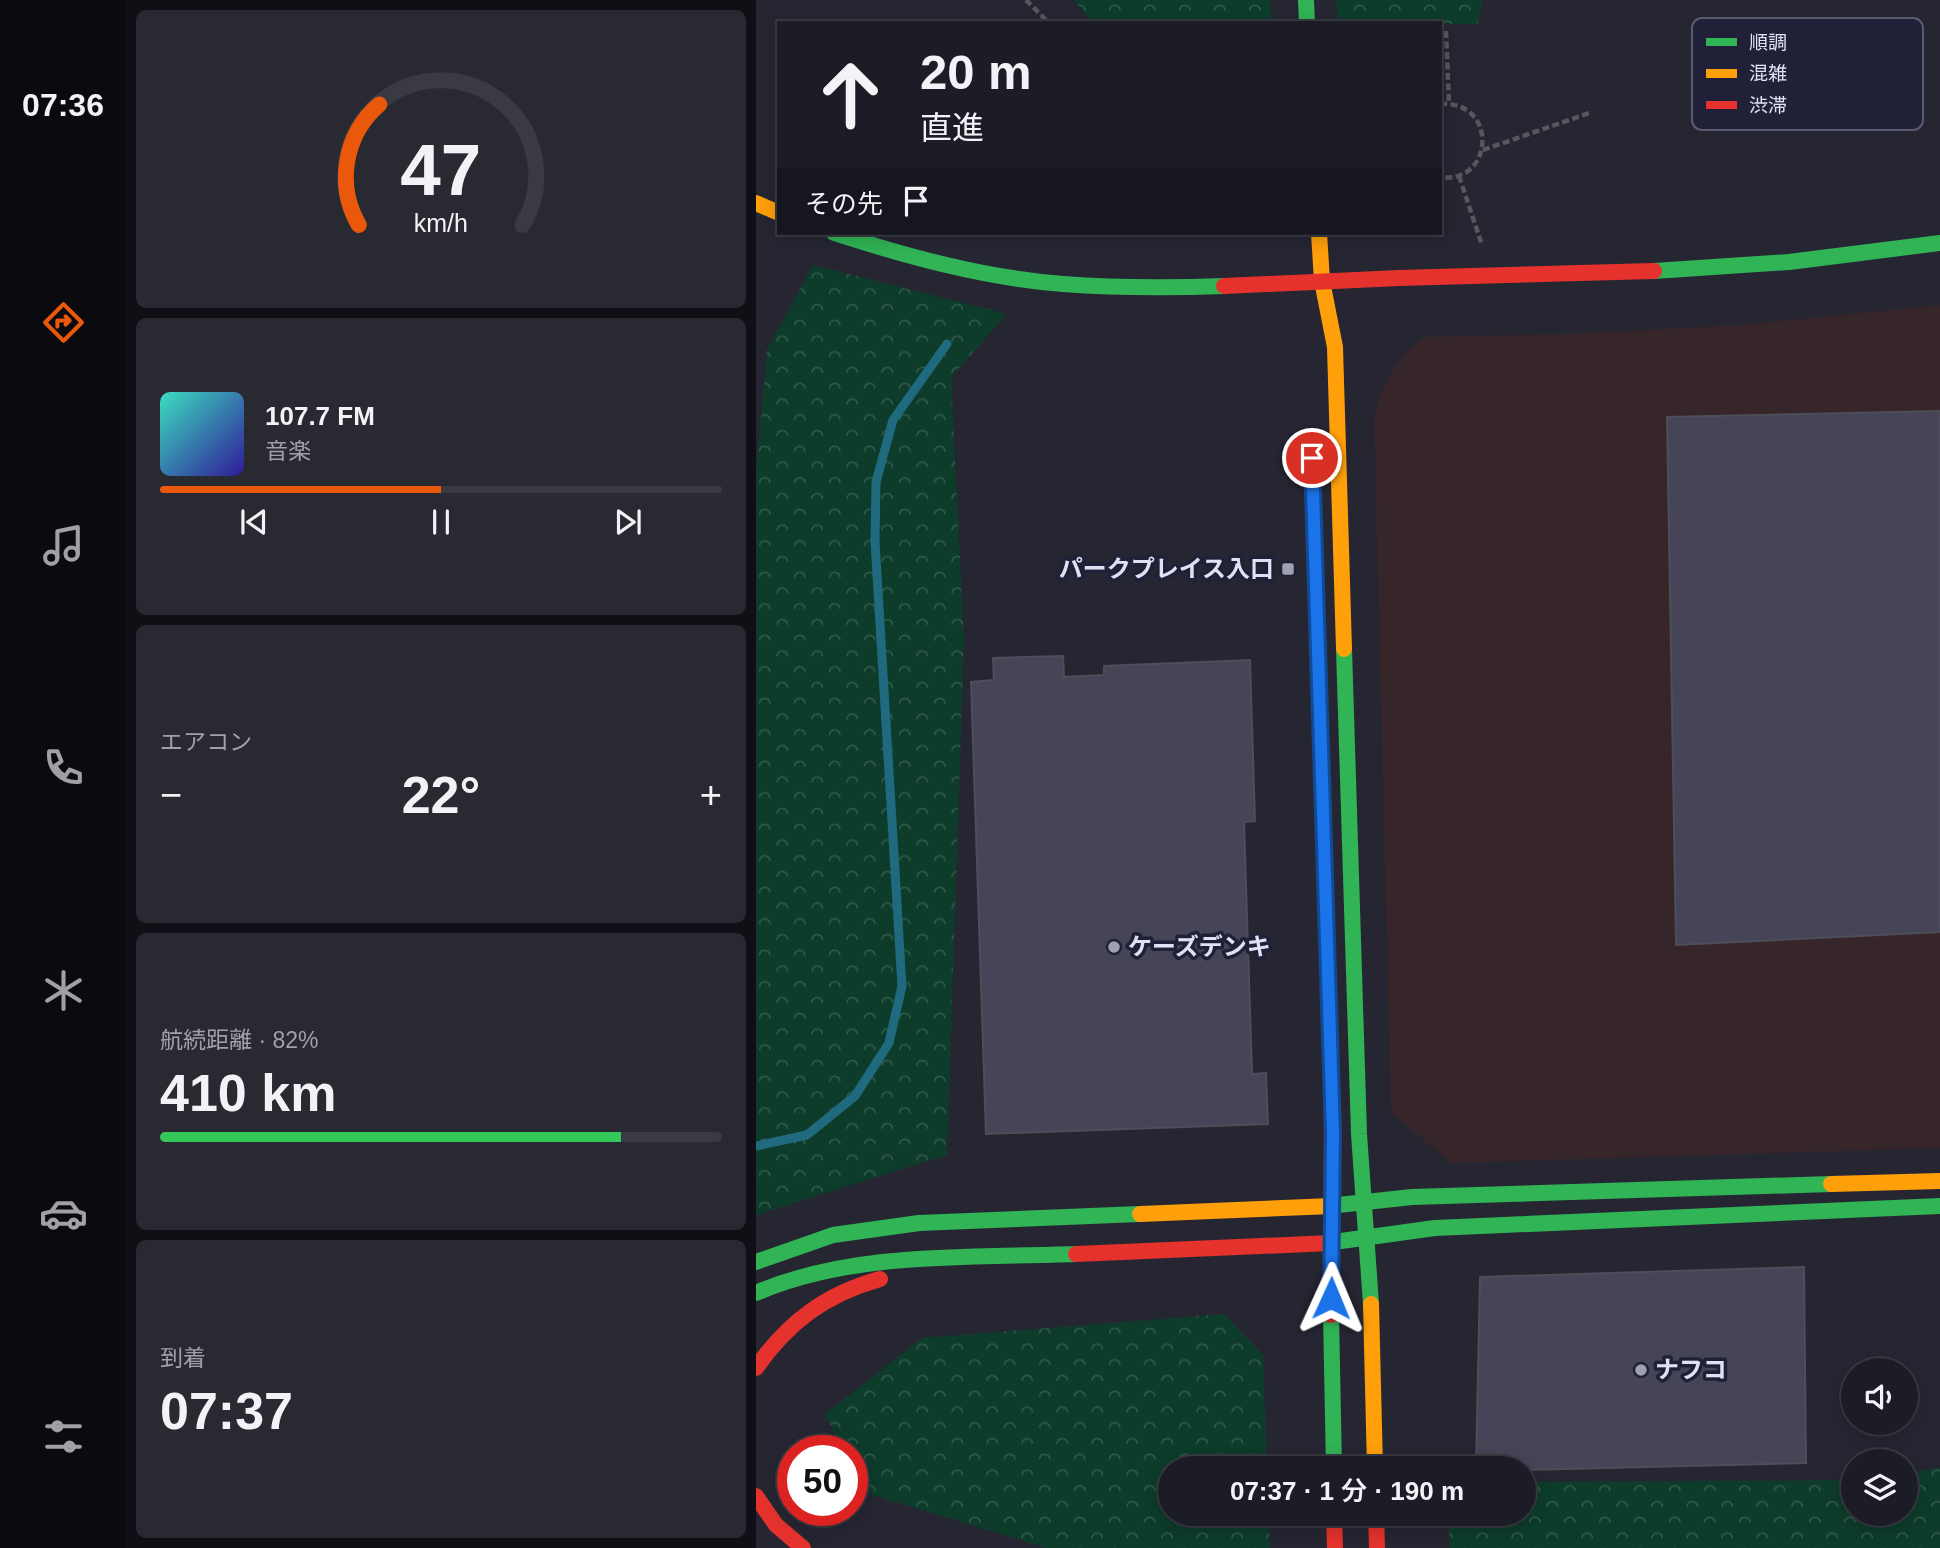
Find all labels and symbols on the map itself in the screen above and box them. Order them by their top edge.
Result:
legend [1692,18,1923,130]
text: 順調 [1749,32,1787,53]
text: 混雑 [1749,63,1787,84]
text: 渋滞 [1749,95,1787,116]
pin [1282,428,1342,488]
place label: パークプレイス入口 [1059,555,1274,582]
marker: パークプレイス入口 [1280,561,1296,577]
place label: ケーズデンキ [1128,933,1271,960]
marker: ケーズデンキ [1106,939,1122,955]
position arrow [1294,1261,1368,1335]
place label: ナフコ [1655,1356,1727,1383]
marker: ナフコ [1633,1362,1649,1378]
speed limit sign: 50 [777,1435,868,1526]

